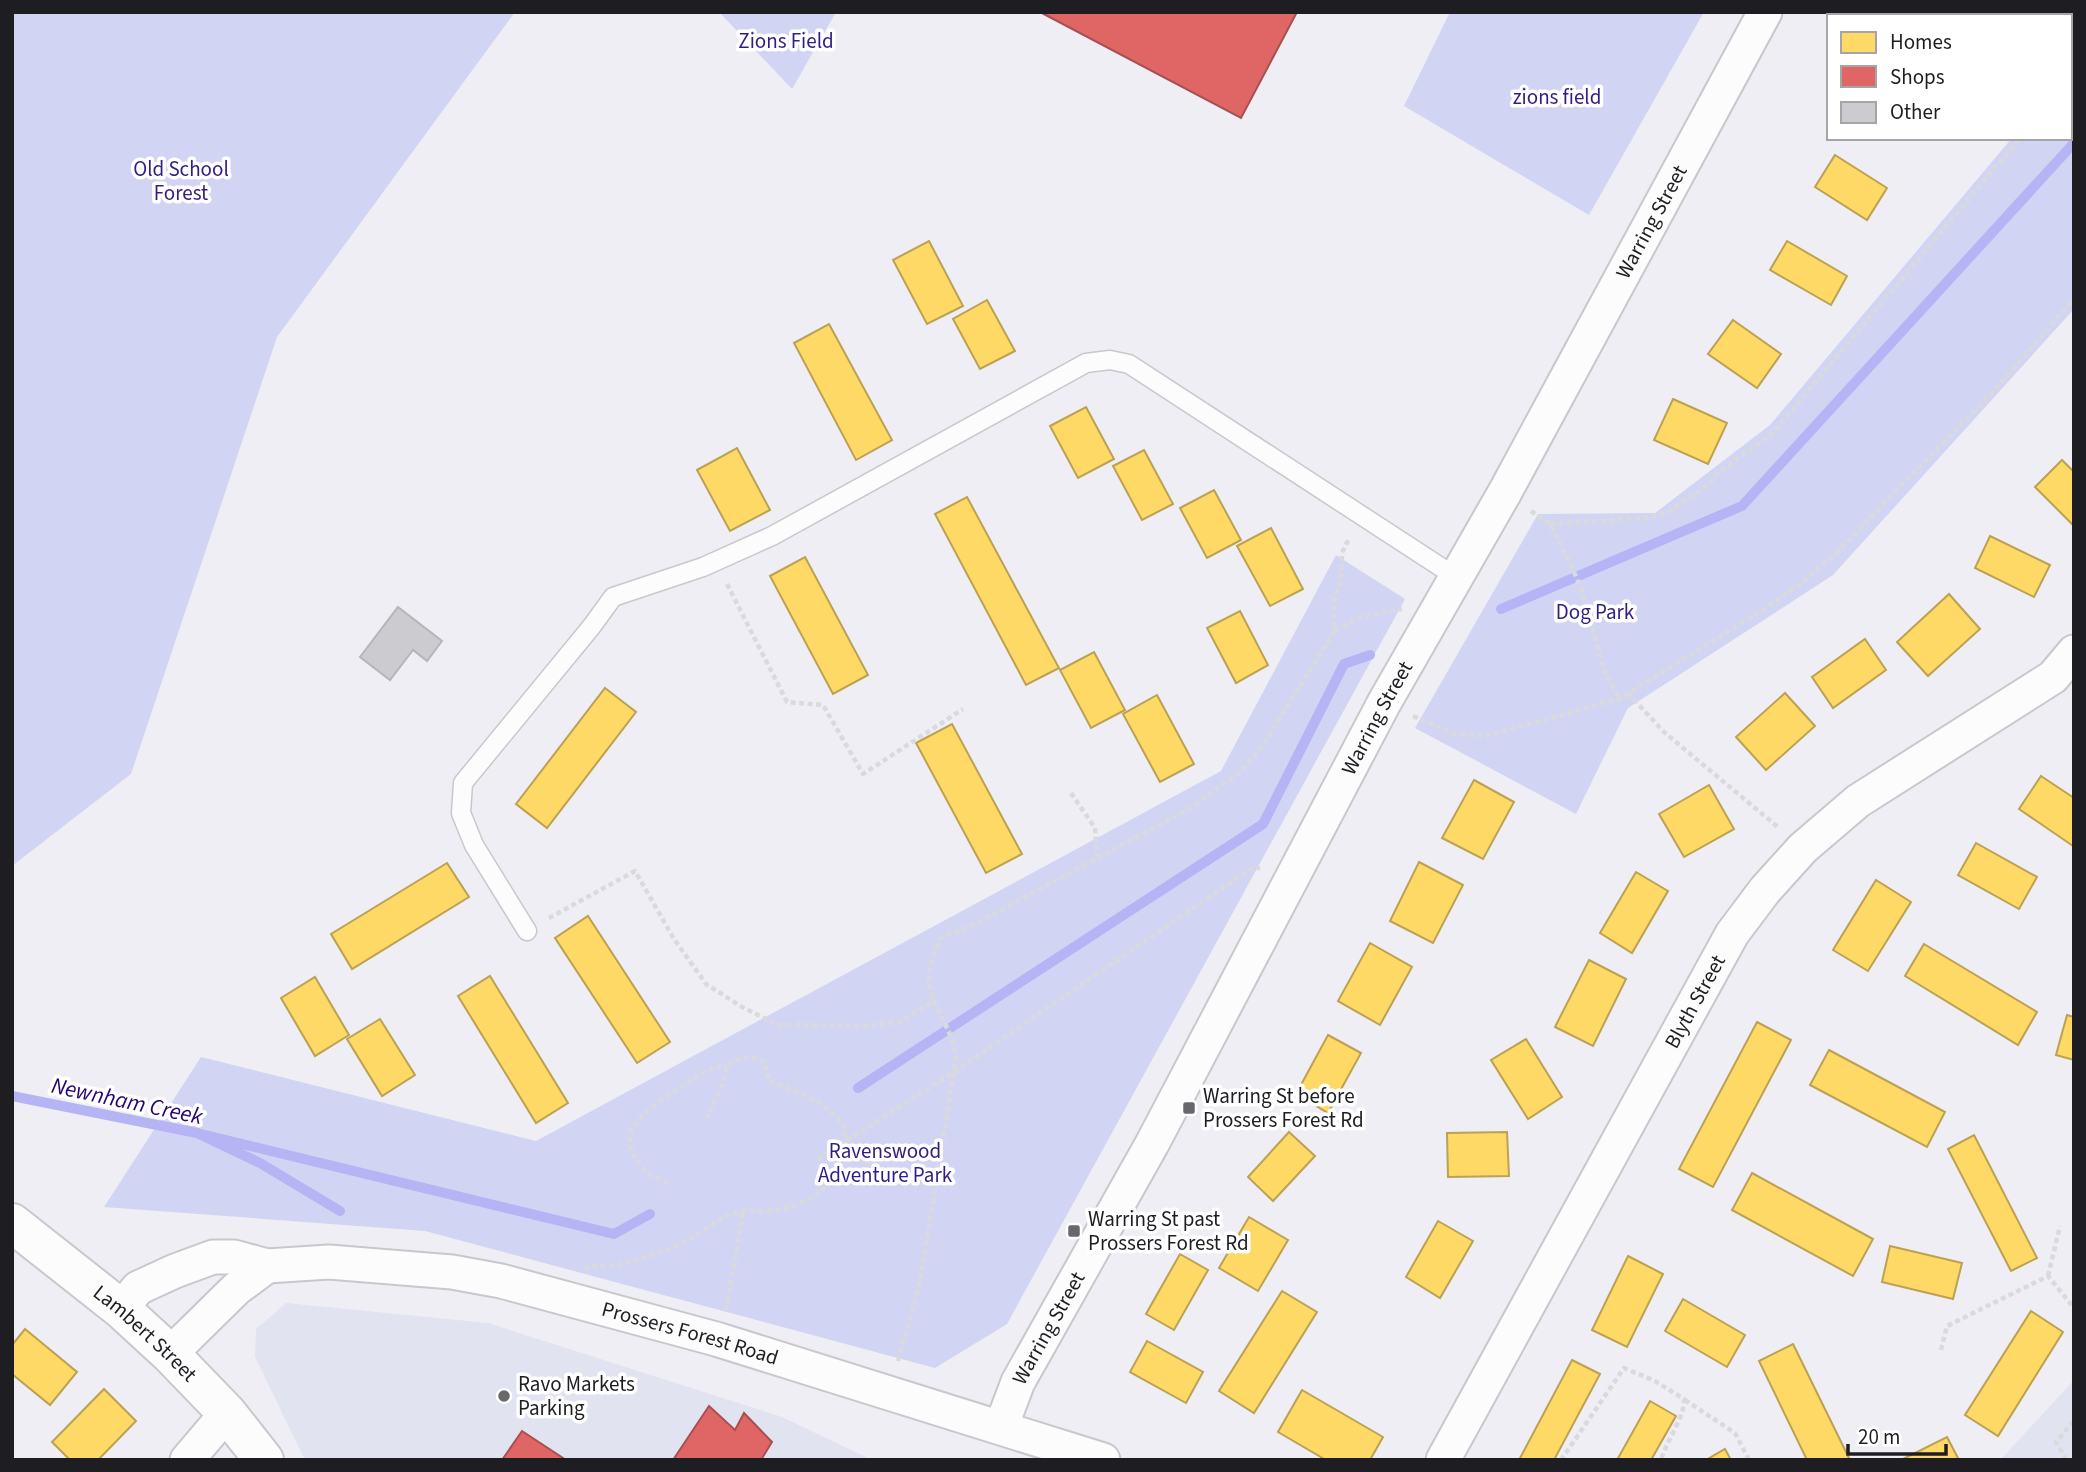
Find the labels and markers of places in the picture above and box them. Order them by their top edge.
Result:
place label: Warring St before Prossers Forest Rd [1203,1081,1364,1135]
marker: Warring St before Prossers Forest Rd [1181,1100,1197,1116]
place label: Warring St past Prossers Forest Rd [1088,1204,1249,1258]
marker: Warring St past Prossers Forest Rd [1066,1223,1082,1239]
place label: Ravo Markets Parking [518,1369,635,1423]
marker: Ravo Markets Parking [496,1388,512,1404]

